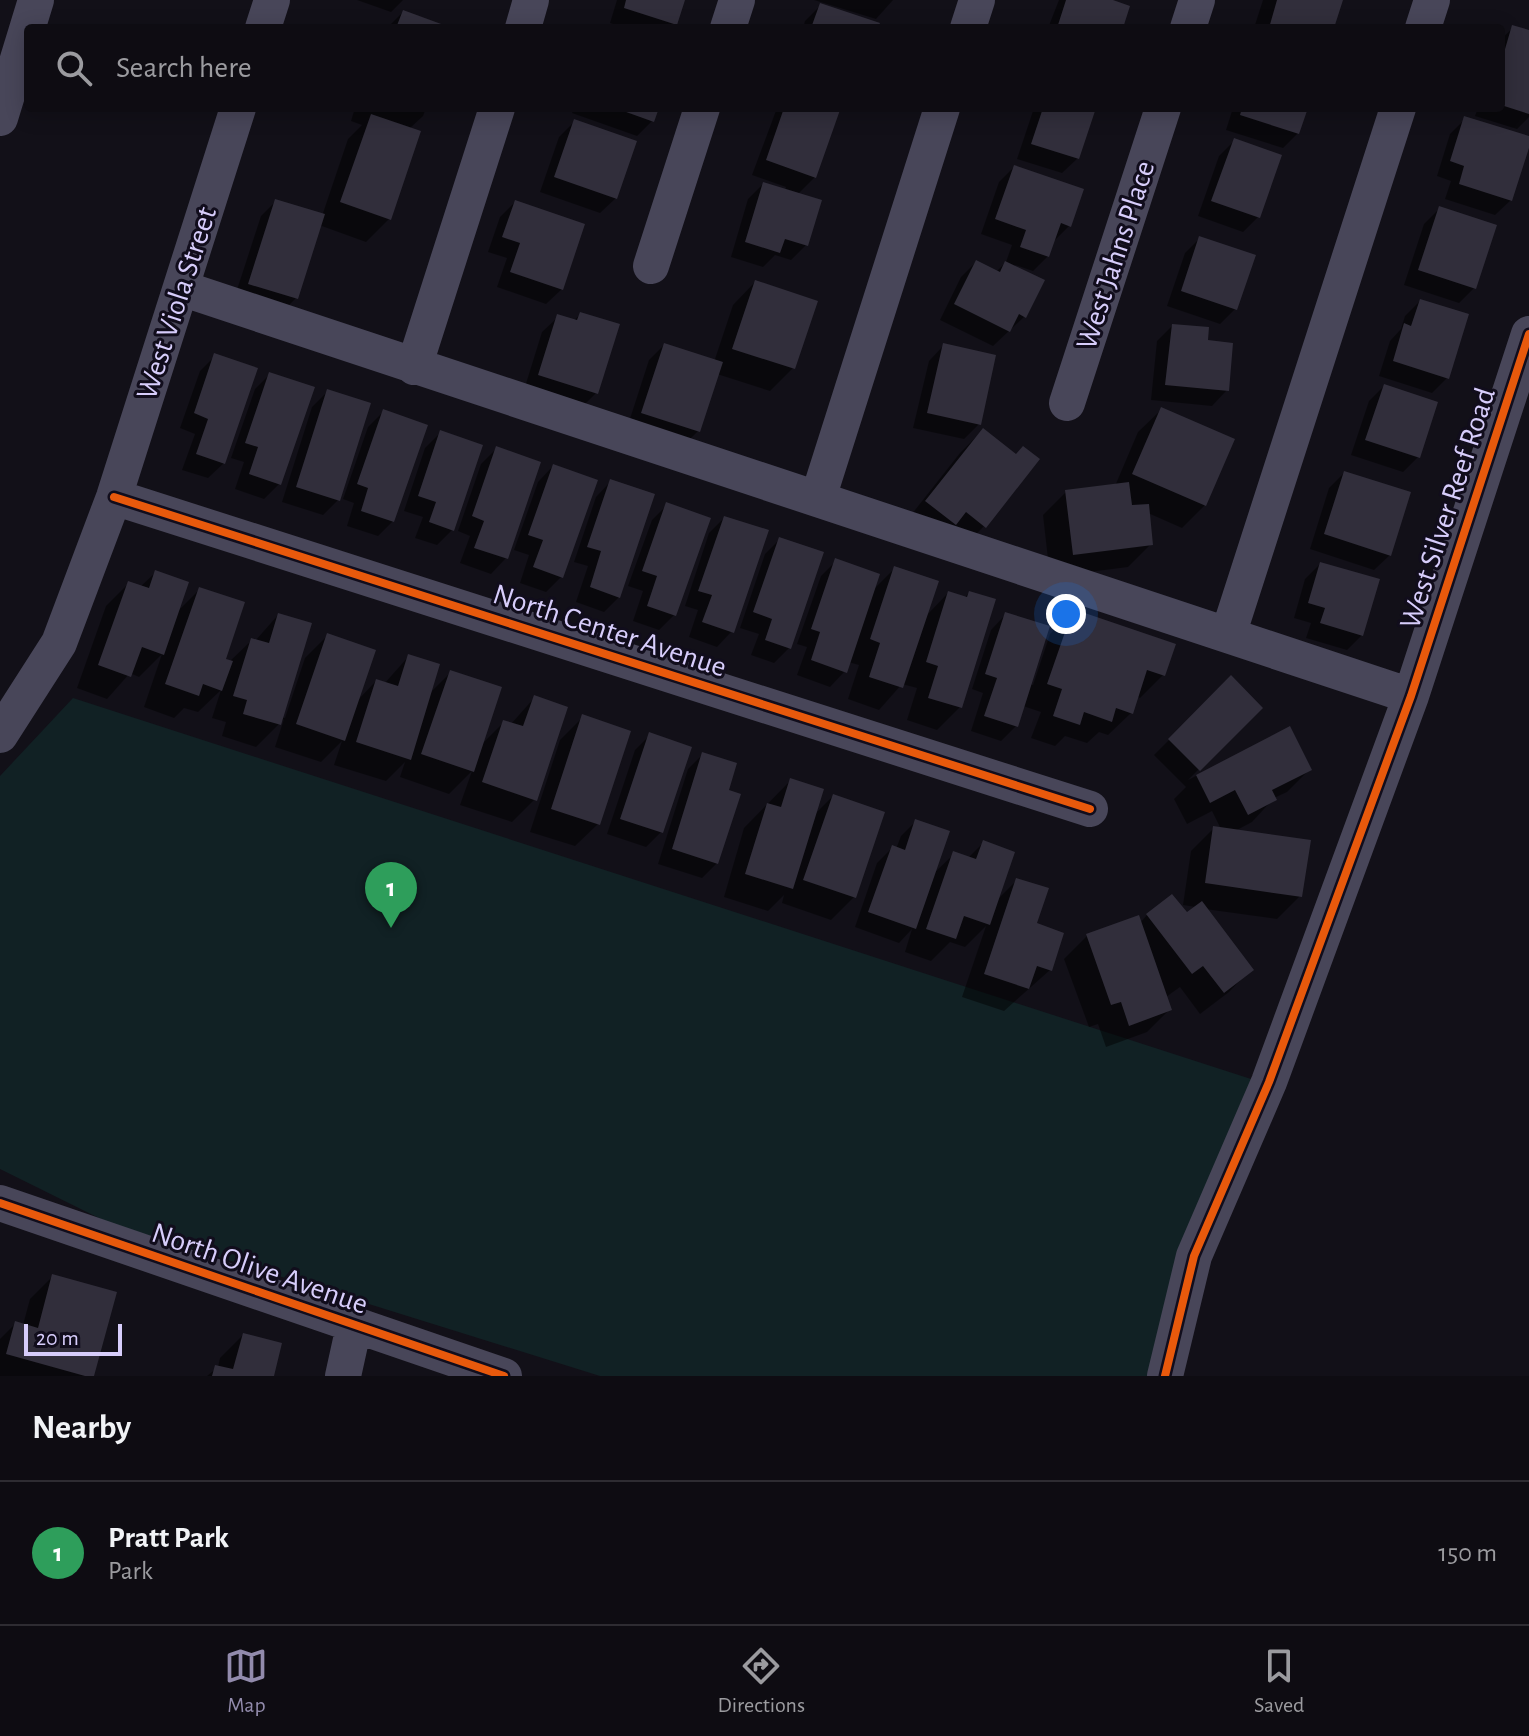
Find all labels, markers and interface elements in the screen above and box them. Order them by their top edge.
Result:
search box [24,24,1505,112]
icon: search [52,46,96,90]
text: Search here [116,53,252,83]
street label: West Jahns Place [1071,157,1161,353]
street label: West Viola Street [132,203,222,403]
street label: West Silver Reef Road [1395,384,1501,632]
street label: North Center Avenue [489,579,730,683]
your location [1046,594,1086,634]
pin: 1 [365,862,417,928]
street label: North Olive Avenue [148,1218,372,1320]
scale bar [24,1320,122,1356]
text: 20 m [36,1327,79,1349]
text: Nearby [32,1411,131,1445]
text: Pratt Park [108,1523,229,1553]
text: 1 [53,1540,63,1566]
text: 150 m [1438,1540,1497,1566]
text: Park [108,1558,153,1584]
tab: Map [224,1644,268,1718]
tab: Directions [717,1644,805,1718]
tab: Saved [1254,1644,1304,1718]

